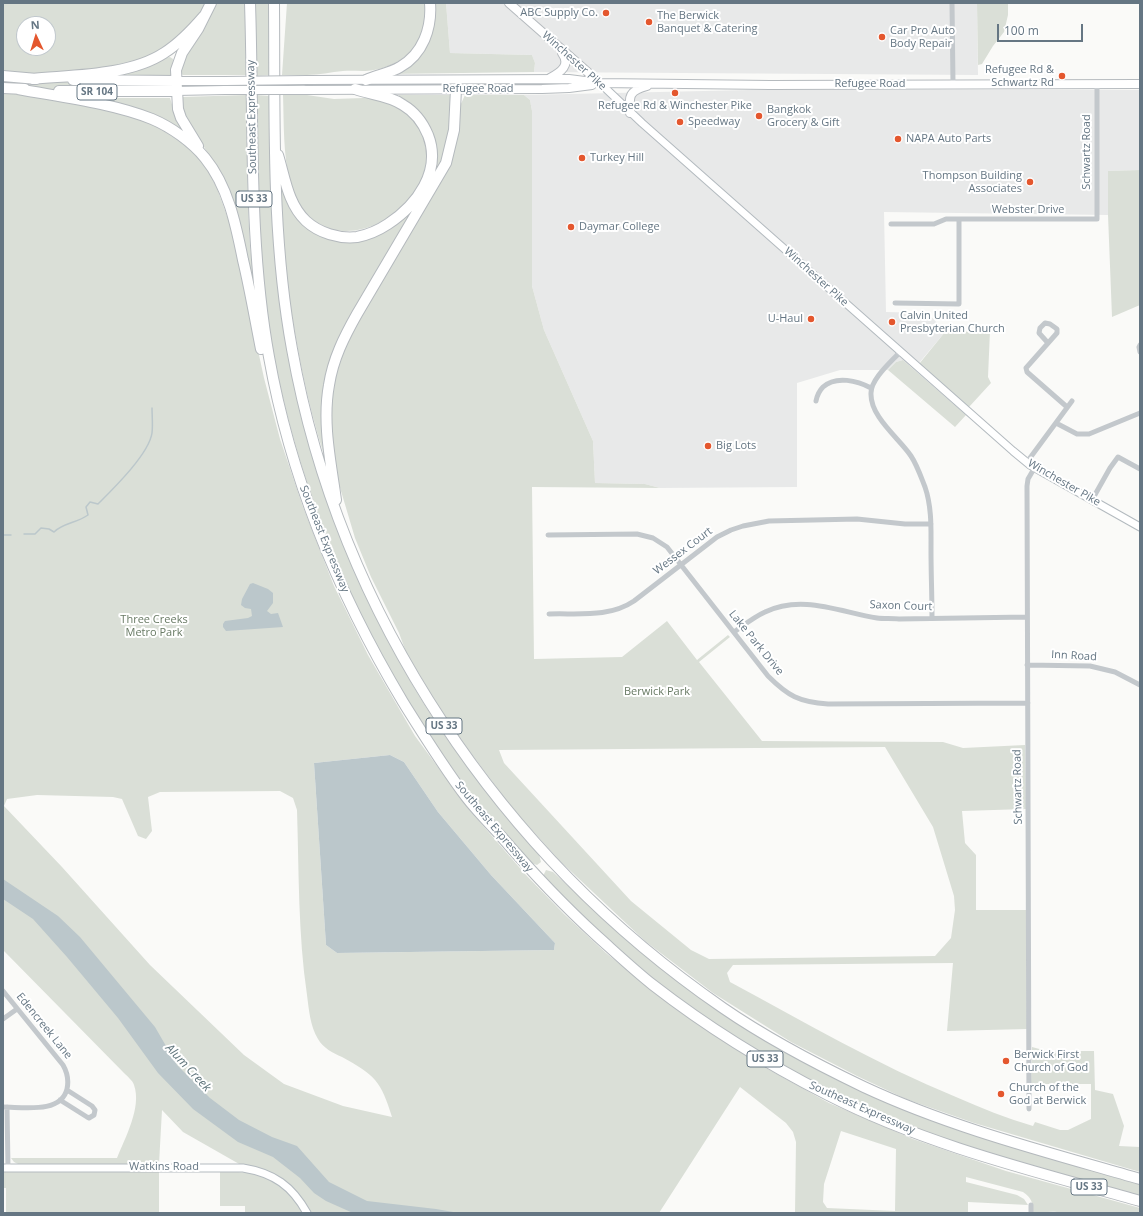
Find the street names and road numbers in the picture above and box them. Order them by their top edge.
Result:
street label: Winchester Pike [539,29,609,93]
street label: Southeast Expressway [244,60,260,174]
street label: Refugee Road [835,77,905,91]
street label: Refugee Road [443,82,513,96]
road number: SR 104 [77,84,117,100]
street label: Schwartz Road [1080,114,1094,190]
road number: US 33 [236,191,272,207]
street label: Webster Drive [992,203,1064,217]
street label: Winchester Pike [781,245,851,309]
street label: Winchester Pike [1025,457,1103,509]
street label: Southeast Expressway [296,484,352,594]
street label: Wessex Court [651,525,715,577]
street label: Saxon Court [869,598,933,614]
street label: Lake Park Drive [726,608,786,678]
street label: Inn Road [1051,648,1097,664]
road number: US 33 [426,718,462,734]
street label: Schwartz Road [1011,749,1025,825]
street label: Southeast Expressway [452,779,536,875]
street label: Edencreek Lane [13,990,75,1062]
road number: US 33 [747,1051,783,1067]
street label: Southeast Expressway [807,1079,917,1137]
street label: Watkins Road [129,1160,199,1174]
road number: US 33 [1071,1179,1107,1195]

